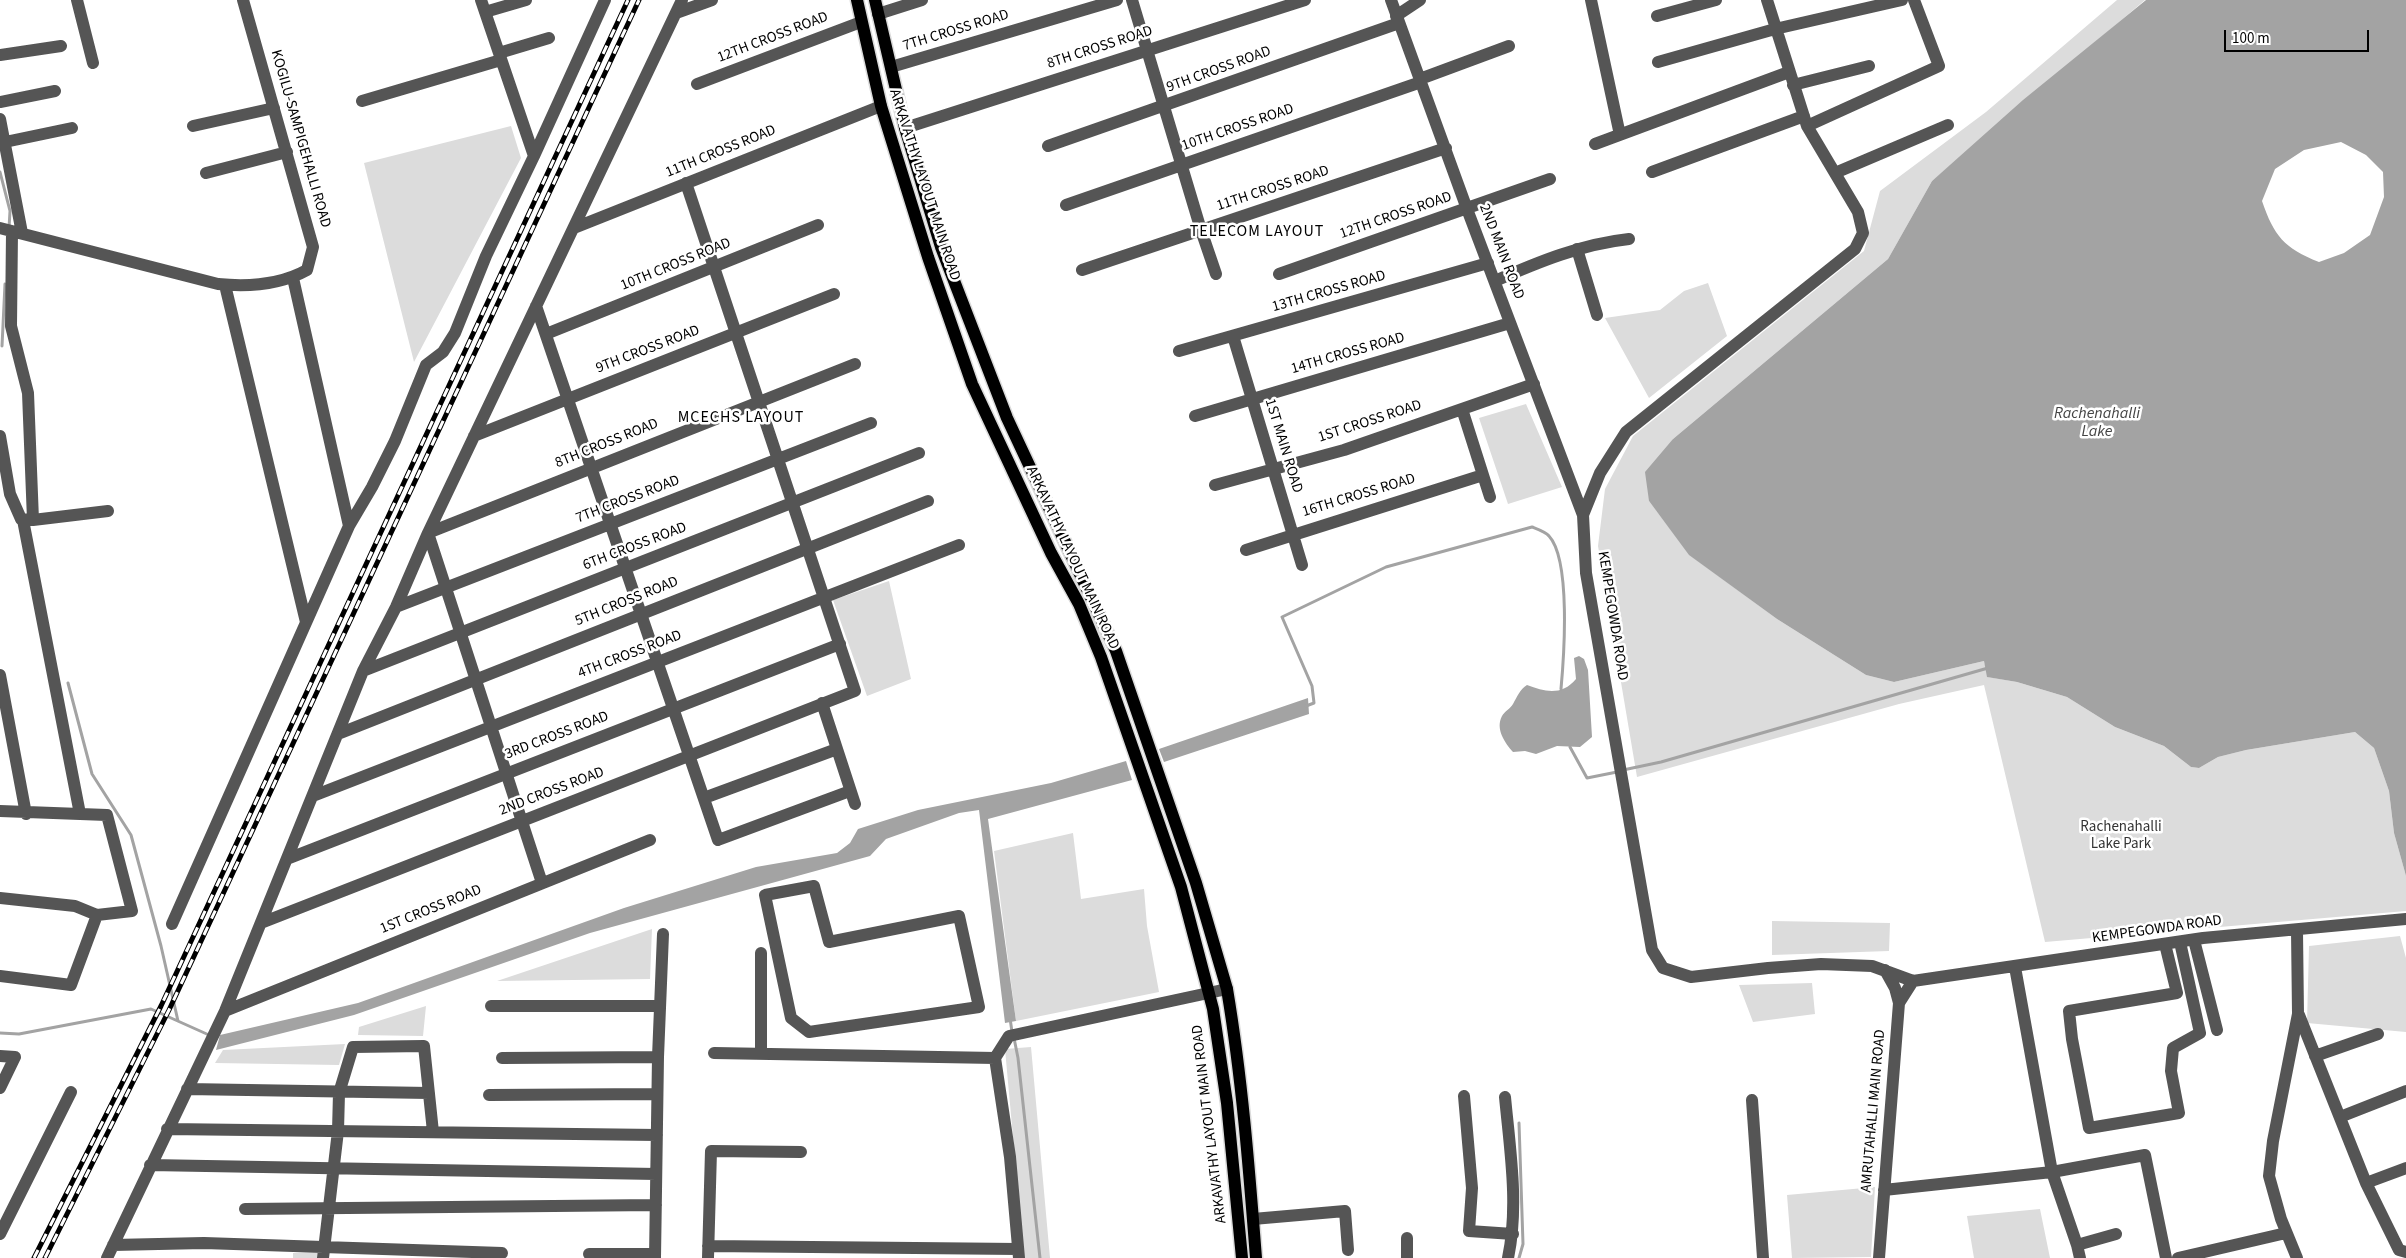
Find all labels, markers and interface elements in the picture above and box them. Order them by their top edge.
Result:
street label: 7TH CROSS ROAD [901,6,1011,56]
street label: 12TH CROSS ROAD [715,9,831,67]
scale bar [2226,20,2371,52]
street label: 8TH CROSS ROAD [1045,22,1155,74]
text: 100 m [2232,28,2270,49]
street label: 9TH CROSS ROAD [1164,43,1274,97]
street label: KOGILU-SAMPIGEHALLI ROAD [266,48,334,230]
street label: ARKAVATHY LAYOUT MAIN ROAD [884,87,964,283]
street label: 10TH CROSS ROAD [1180,100,1296,156]
street label: 11TH CROSS ROAD [663,122,779,182]
street label: 11TH CROSS ROAD [1214,162,1332,216]
street label: 12TH CROSS ROAD [1338,188,1454,244]
street label: 2ND MAIN ROAD [1475,202,1527,302]
district label: TELECOM LAYOUT [1188,222,1326,242]
street label: 10TH CROSS ROAD [618,235,734,295]
street label: 13TH CROSS ROAD [1270,267,1388,317]
street label: 9TH CROSS ROAD [593,322,703,378]
street label: 14TH CROSS ROAD [1289,329,1407,379]
street label: 1ST MAIN ROAD [1260,397,1306,495]
street label: 1ST CROSS ROAD [1316,397,1424,447]
water label: Rachenahalli Lake [2054,404,2140,442]
district label: MCECHS LAYOUT [676,408,806,428]
street label: 8TH CROSS ROAD [553,415,661,473]
street label: ARKAVATHY LAYOUT MAIN ROAD [1022,463,1122,653]
street label: 16TH CROSS ROAD [1300,470,1418,522]
street label: 7TH CROSS ROAD [573,472,683,528]
street label: 6TH CROSS ROAD [580,519,690,575]
street label: KEMPEGOWDA ROAD [1593,550,1631,682]
street label: 5TH CROSS ROAD [573,573,681,631]
street label: 4TH CROSS ROAD [575,627,685,683]
street label: 3RD CROSS ROAD [503,708,611,764]
street label: 2ND CROSS ROAD [497,764,607,820]
park label: Rachenahalli Lake Park [2080,819,2162,854]
street label: 1ST CROSS ROAD [378,881,484,939]
street label: KEMPEGOWDA ROAD [2091,912,2223,948]
street label: ARKAVATHY LAYOUT MAIN ROAD [1189,1024,1231,1224]
street label: AMRUTAHALLI MAIN ROAD [1858,1029,1890,1193]

